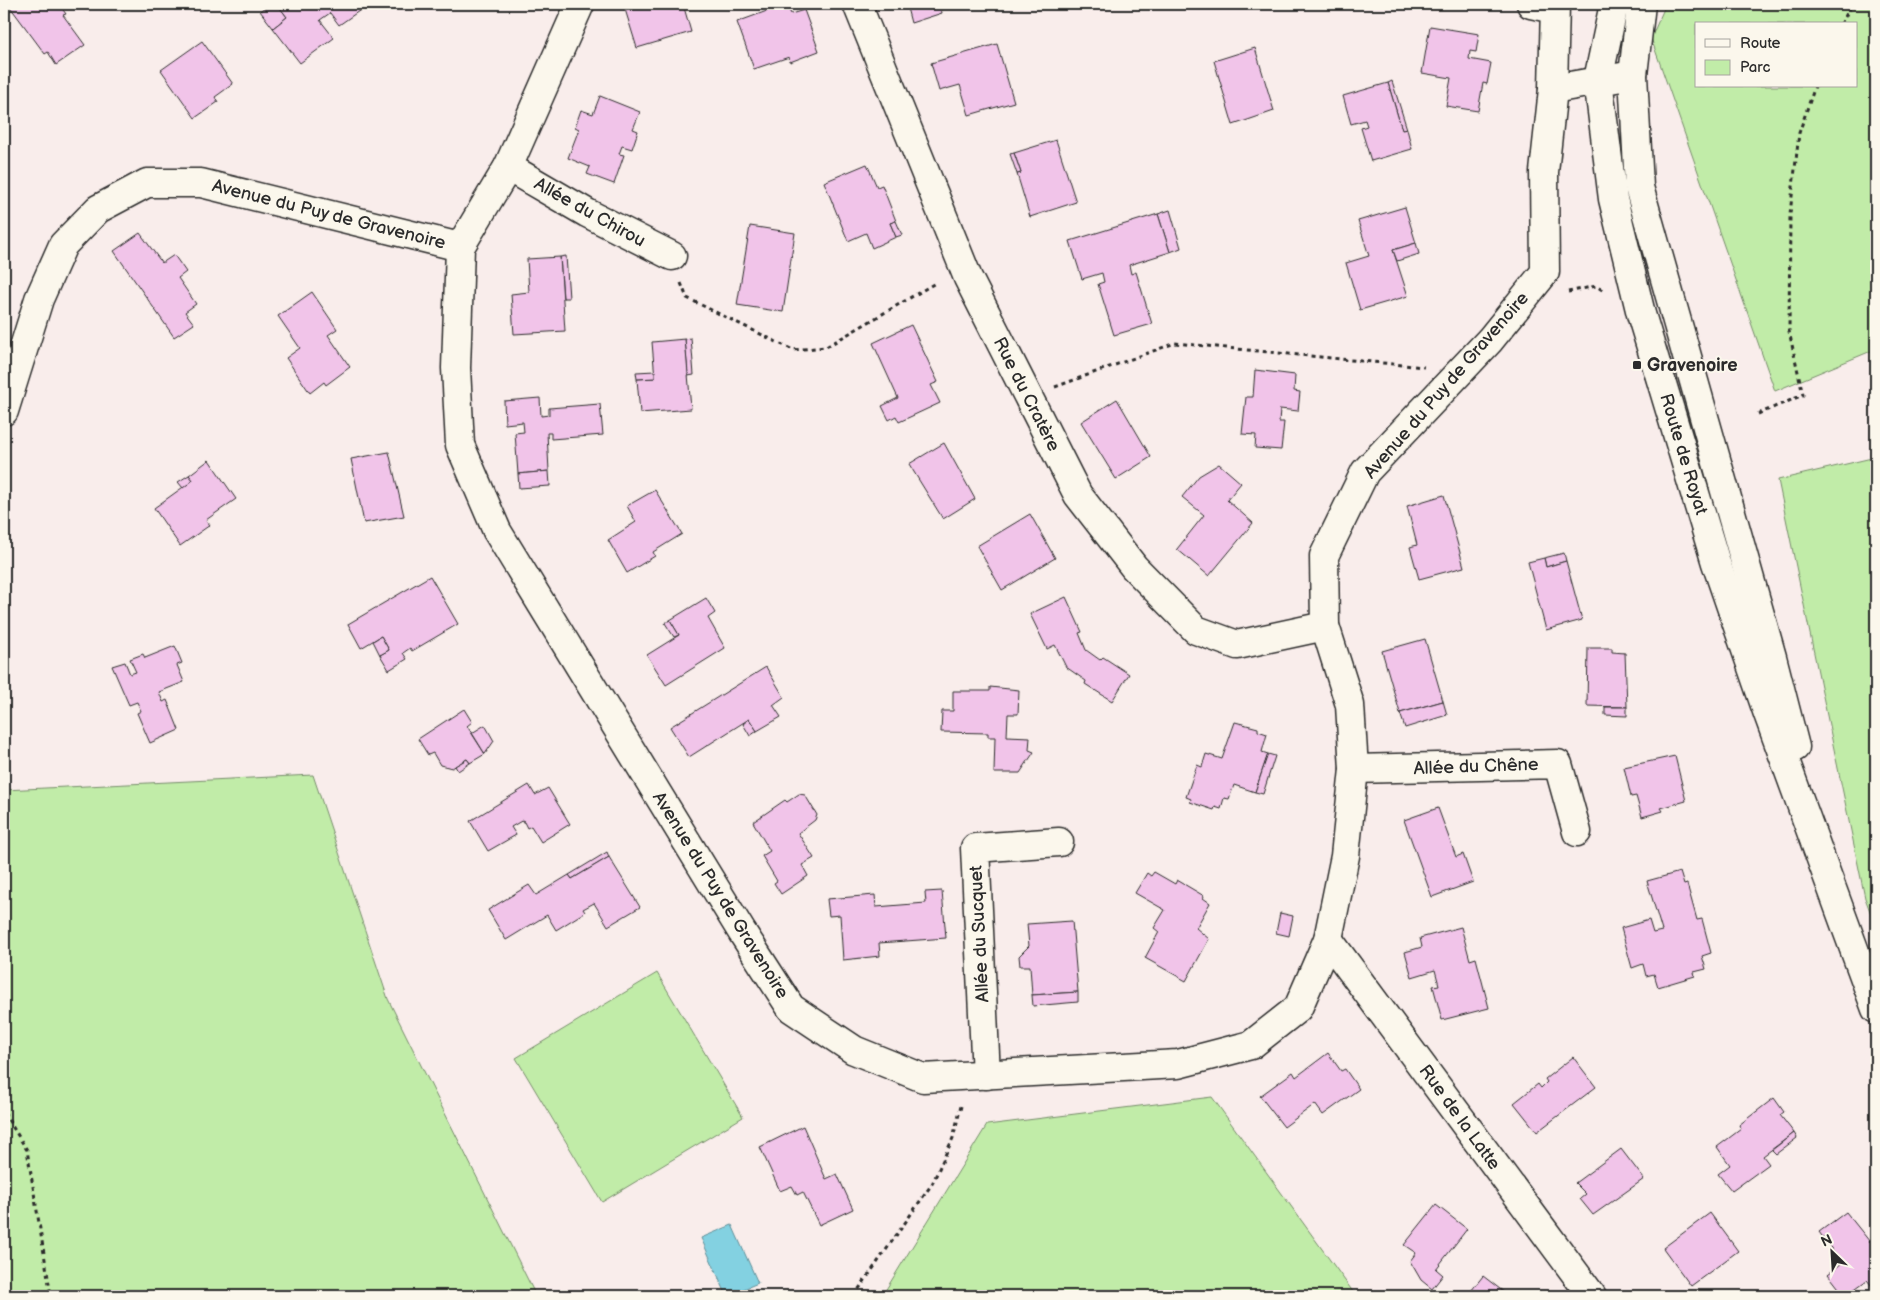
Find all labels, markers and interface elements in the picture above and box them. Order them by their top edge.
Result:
legend [1695,22,1858,88]
text: Route [1740,34,1781,53]
text: Parc [1740,58,1770,77]
street label: Allée du Chirou [531,173,649,252]
street label: Avenue du Puy de Gravenoire [210,175,448,254]
street label: Avenue du Puy de Gravenoire [1360,288,1533,483]
street label: Rue du Cratère [989,334,1065,455]
place label: Gravenoire [1647,355,1738,376]
marker: Gravenoire [1631,359,1643,371]
street label: Route de Royat [1655,391,1712,518]
street label: Allée du Chêne [1413,754,1539,779]
street label: Avenue du Puy de Gravenoire [648,788,793,1003]
street label: Allée du Sucquet [965,864,994,1003]
street label: Rue de la Latte [1415,1061,1505,1174]
north arrow [1808,1228,1858,1278]
text: N [1818,1231,1835,1251]

